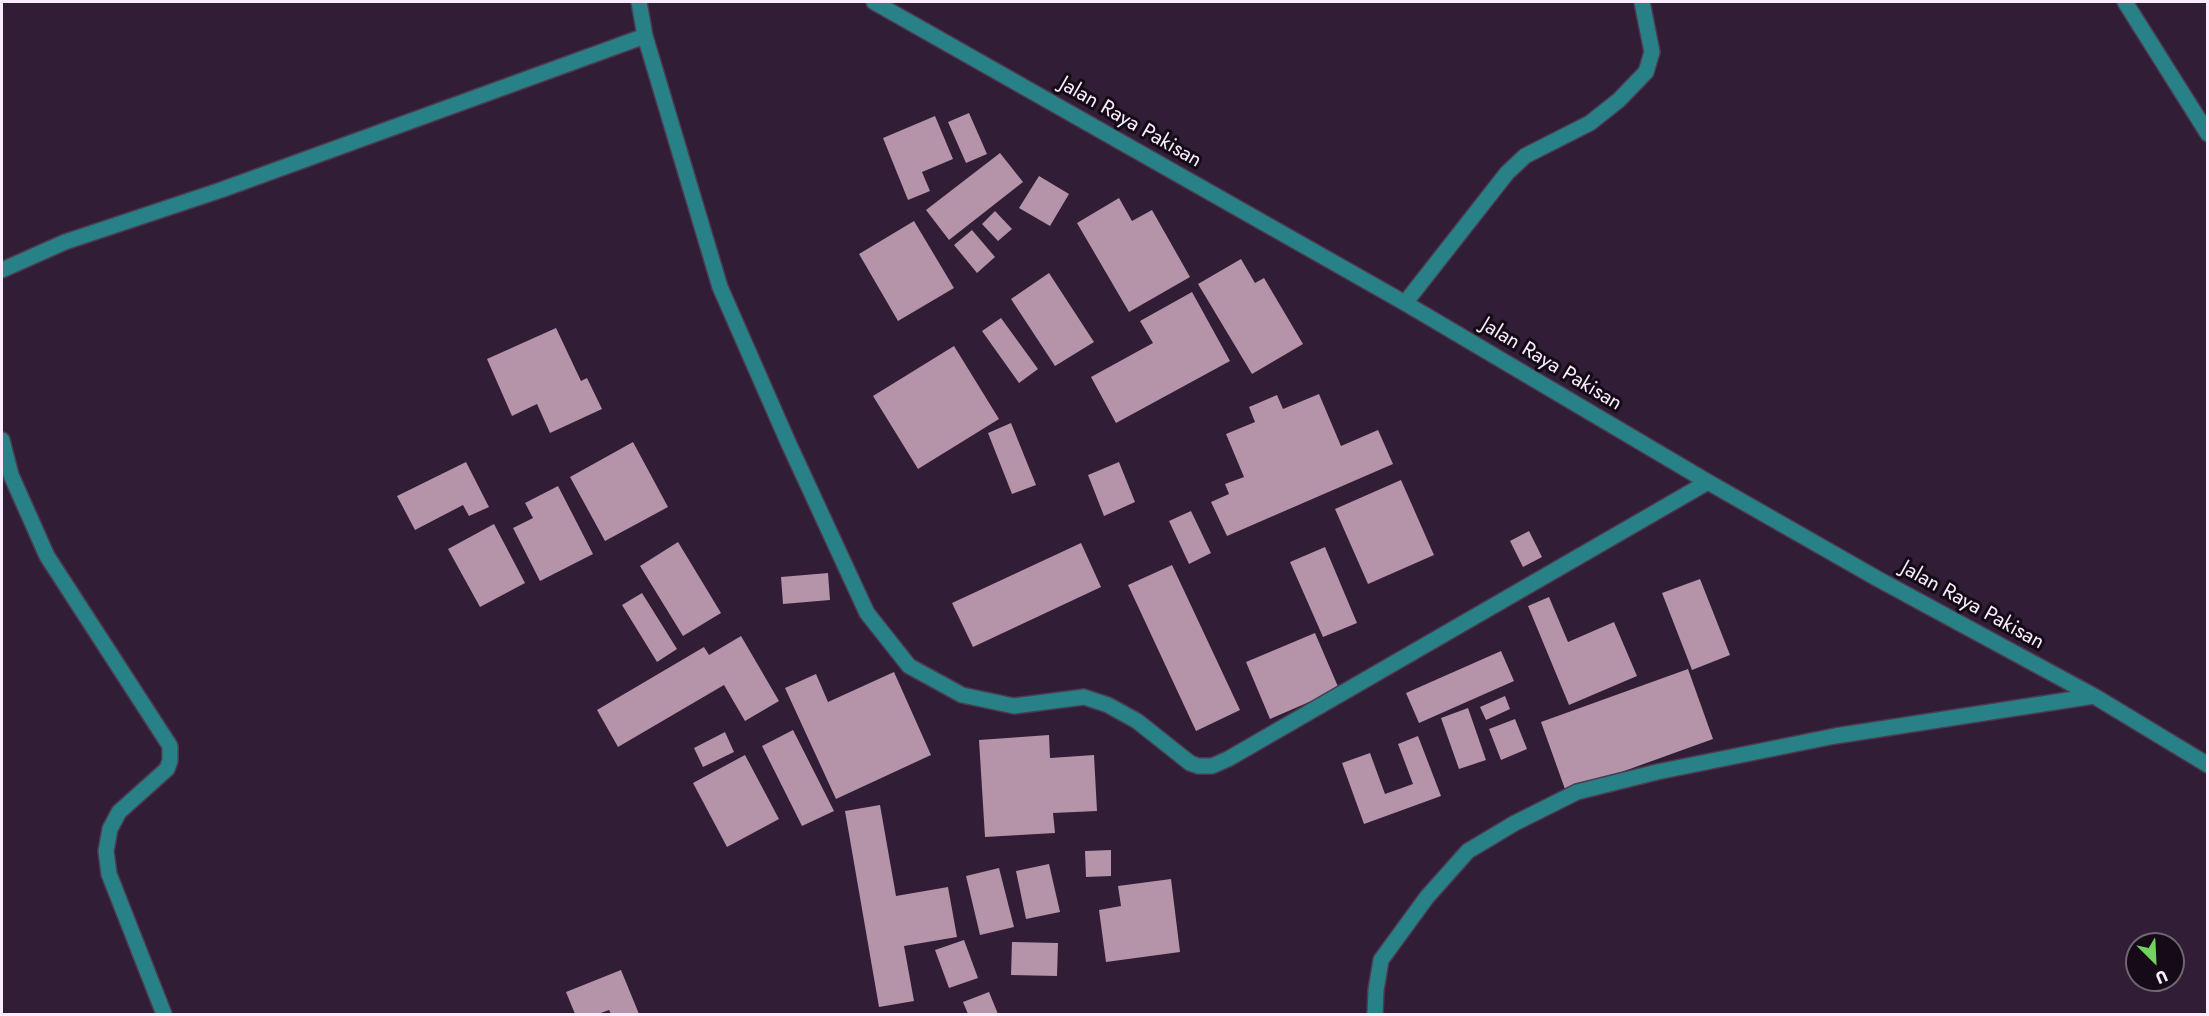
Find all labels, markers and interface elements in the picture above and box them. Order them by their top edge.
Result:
street label: Jalan Raya Pakisan [1054,72,1206,174]
street label: Jalan Raya Pakisan [1476,313,1626,417]
street label: Jalan Raya Pakisan [1896,556,2048,656]
north arrow [2125,932,2185,992]
text: U [2152,964,2172,990]

